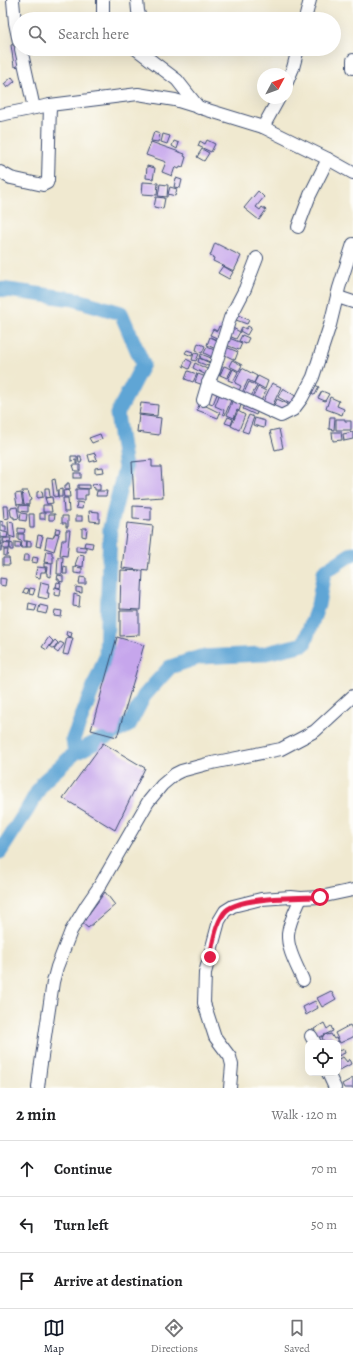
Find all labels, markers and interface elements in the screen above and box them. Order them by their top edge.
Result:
search box [12,12,341,56]
icon: search [26,23,48,45]
text: Search here [58,24,129,44]
north arrow [257,68,293,104]
route start [311,888,329,906]
route end [201,948,219,966]
map controls [305,1040,341,1076]
button: locate [305,1040,341,1076]
text: 2 min [16,1103,56,1126]
text: Walk · 120 m [272,1106,337,1123]
icon: ahead [16,1158,38,1180]
text: Continue [54,1159,112,1179]
text: 70 m [311,1160,337,1177]
icon: left [16,1214,38,1236]
text: Turn left [54,1215,109,1235]
text: 50 m [311,1216,337,1233]
icon: arrive [16,1270,38,1292]
text: Arrive at destination [54,1271,183,1291]
tab: Map [43,1317,65,1356]
tab: Directions [151,1317,198,1356]
tab: Saved [284,1317,310,1356]

